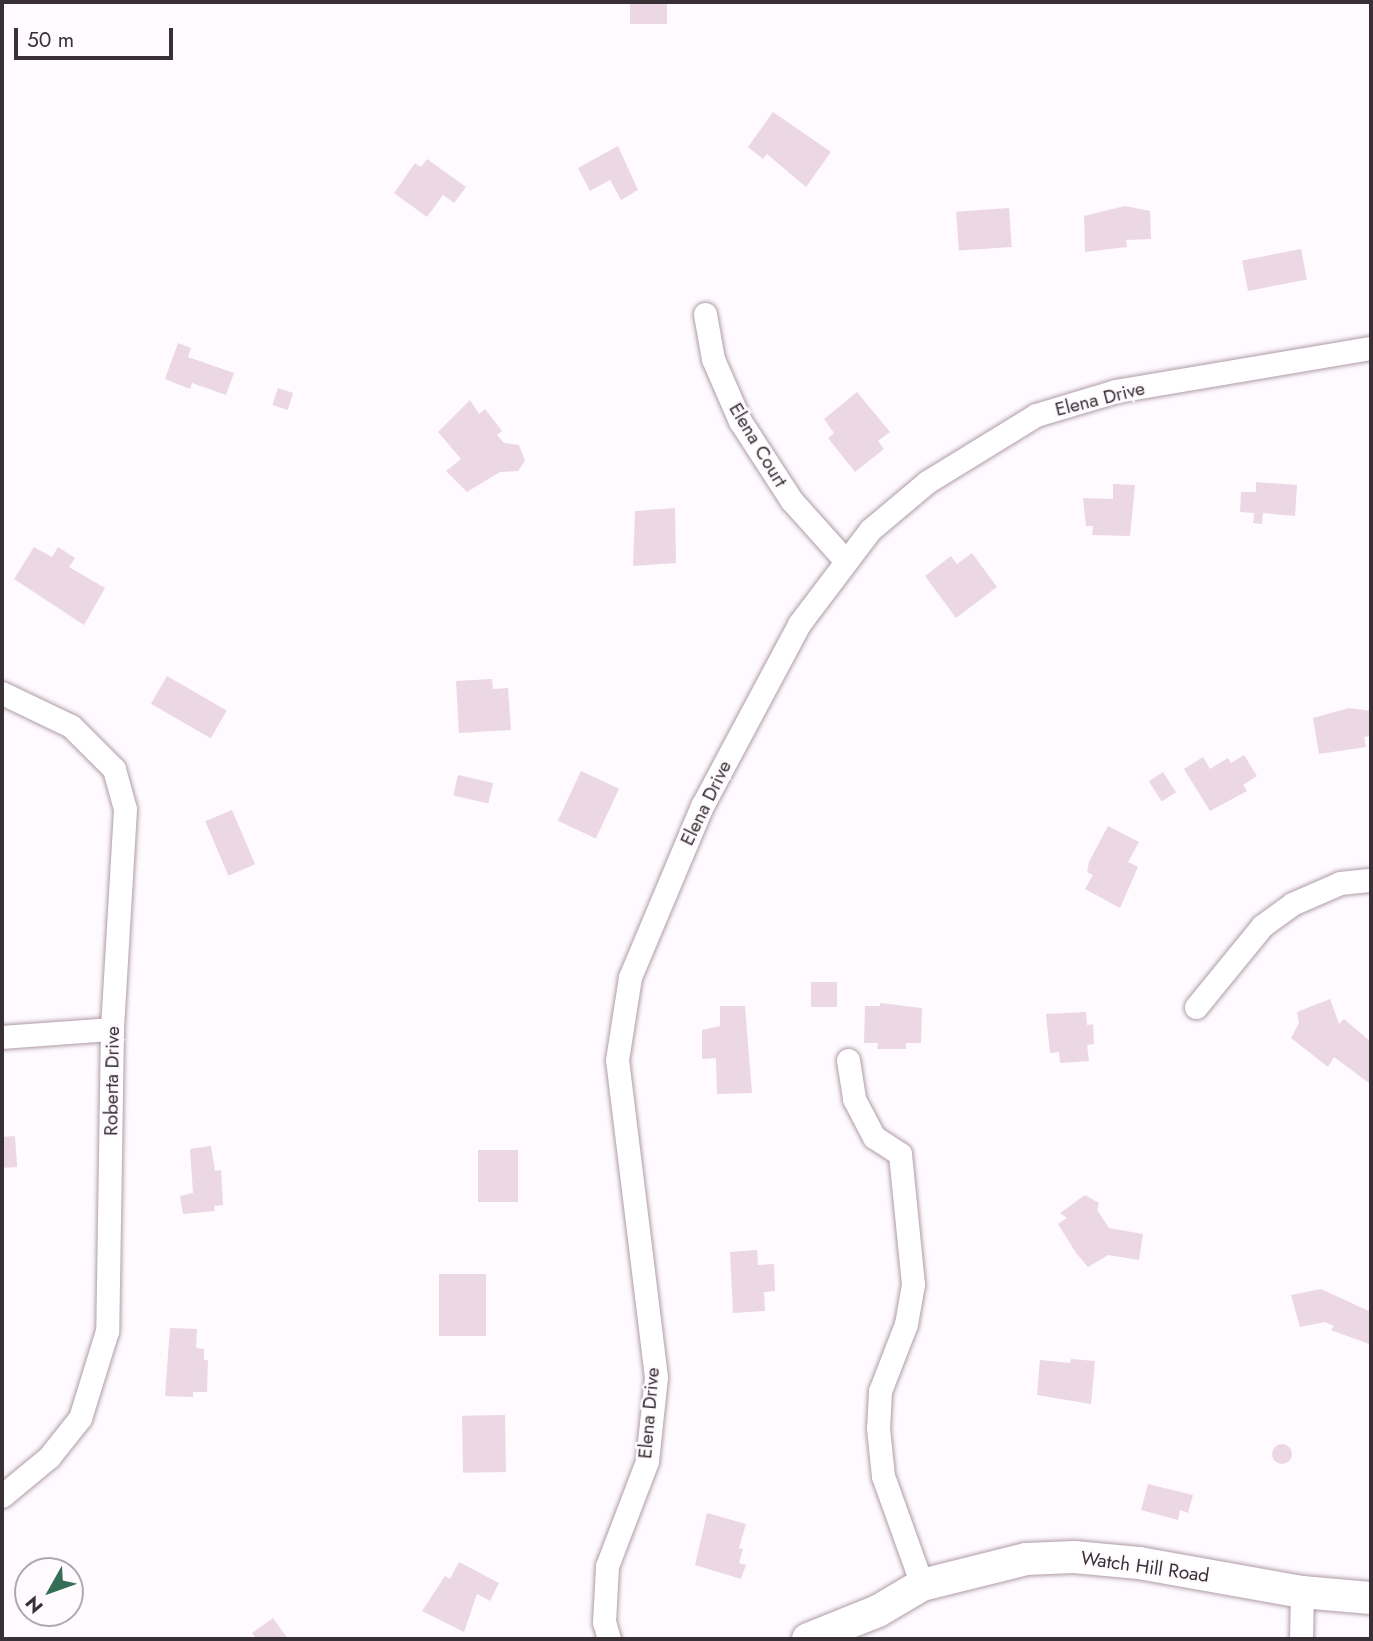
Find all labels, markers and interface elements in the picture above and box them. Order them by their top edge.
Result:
scale bar [18,14,177,58]
text: 50 m [27,25,74,55]
street label: Elena Drive [1053,377,1147,421]
street label: Elena Court [724,399,792,491]
street label: Elena Drive [676,757,736,849]
street label: Roberta Drive [100,1026,124,1136]
street label: Elena Drive [634,1366,664,1460]
street label: Watch Hill Road [1079,1547,1211,1587]
north arrow [14,1557,84,1627]
text: N [19,1590,49,1619]

